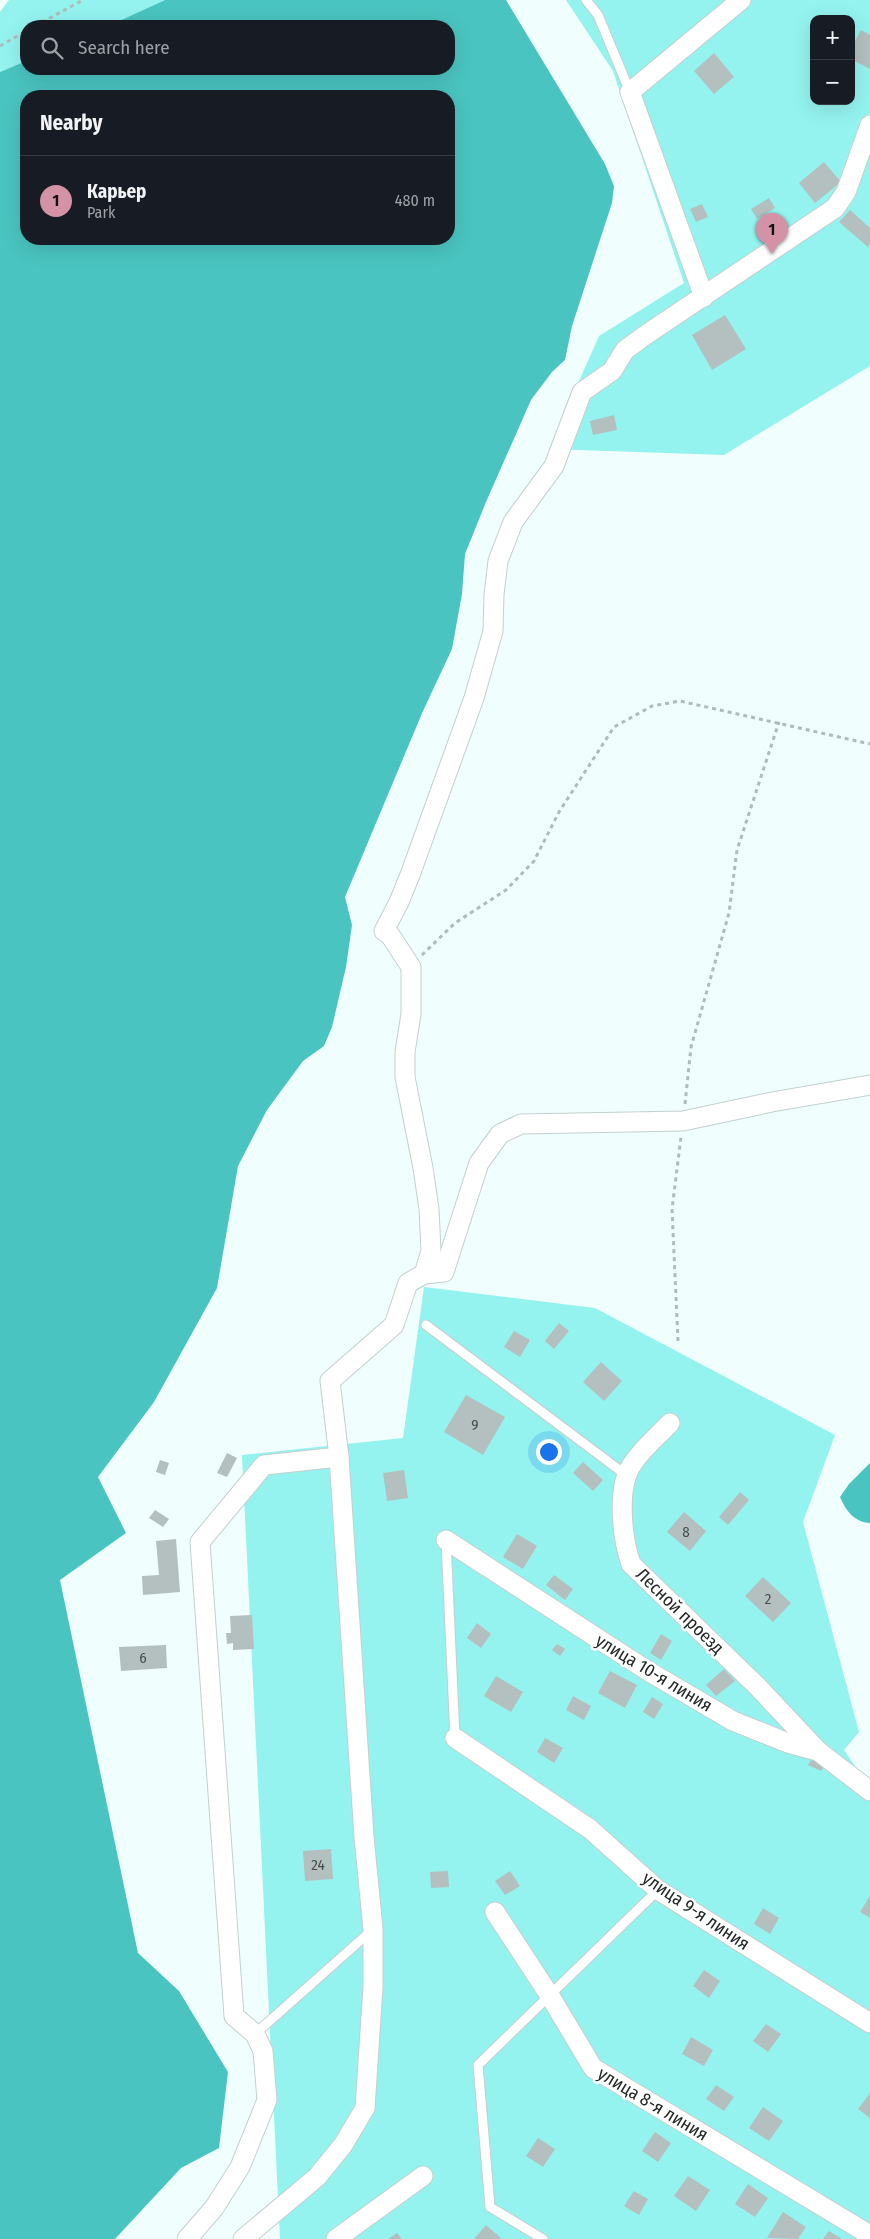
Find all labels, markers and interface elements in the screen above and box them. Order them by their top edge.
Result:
map controls [810,15,855,105]
button: + [810,15,855,60]
search box [20,20,455,75]
icon: search [38,34,66,62]
text: Search here [78,36,170,59]
button: − [810,60,855,105]
text: Nearby [40,110,102,136]
text: Карьер [87,180,146,203]
text: 1 [53,191,59,210]
text: 480 m [395,191,435,210]
text: Park [87,203,115,222]
pin: 1 [756,213,788,254]
house number: 9 [471,1416,479,1434]
your location [536,1439,562,1465]
house number: 8 [682,1523,690,1541]
street label: Лесной проезд [631,1563,729,1659]
house number: 2 [765,1590,772,1608]
street label: улица 10-я линия [592,1629,716,1717]
house number: 6 [139,1649,147,1667]
house number: 24 [311,1856,325,1874]
street label: улица 9-я линия [638,1867,754,1955]
street label: улица 8-я линия [594,2062,712,2146]

